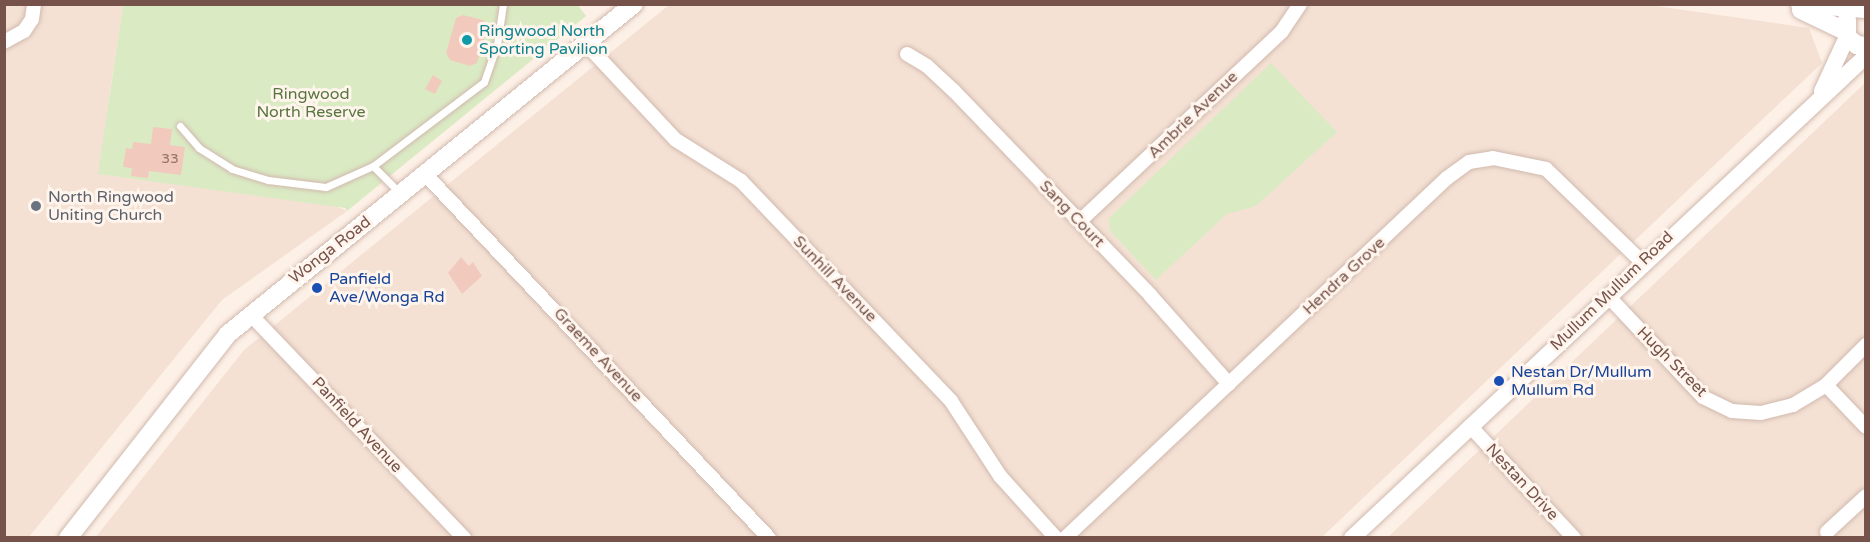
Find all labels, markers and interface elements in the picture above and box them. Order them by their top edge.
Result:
place label: Ringwood North Sporting Pavilion [479,21,608,59]
marker: Ringwood North Sporting Pavilion [460,33,474,47]
street label: Ambrie Avenue [1144,67,1242,163]
park label: Ringwood North Reserve [256,84,366,122]
house number: 33 [161,151,179,167]
street label: Sang Court [1035,177,1109,251]
place label: North Ringwood Uniting Church [48,187,174,225]
marker: North Ringwood Uniting Church [29,199,43,213]
street label: Wonga Road [285,212,375,288]
street label: Mullum Mullum Road [1547,227,1677,355]
street label: Sunhill Avenue [789,232,881,326]
street label: Hendra Grove [1299,233,1389,319]
place label: Panfield Ave/Wonga Rd [329,269,445,307]
marker: Panfield Ave/Wonga Rd [310,281,324,295]
street label: Graeme Avenue [550,304,646,406]
street label: Hugh Street [1633,323,1711,401]
place label: Nestan Dr/Mullum Mullum Rd [1511,362,1652,400]
street label: Panfield Avenue [308,373,406,477]
marker: Nestan Dr/Mullum Mullum Rd [1492,374,1506,388]
street label: Nestan Drive [1482,440,1562,524]

